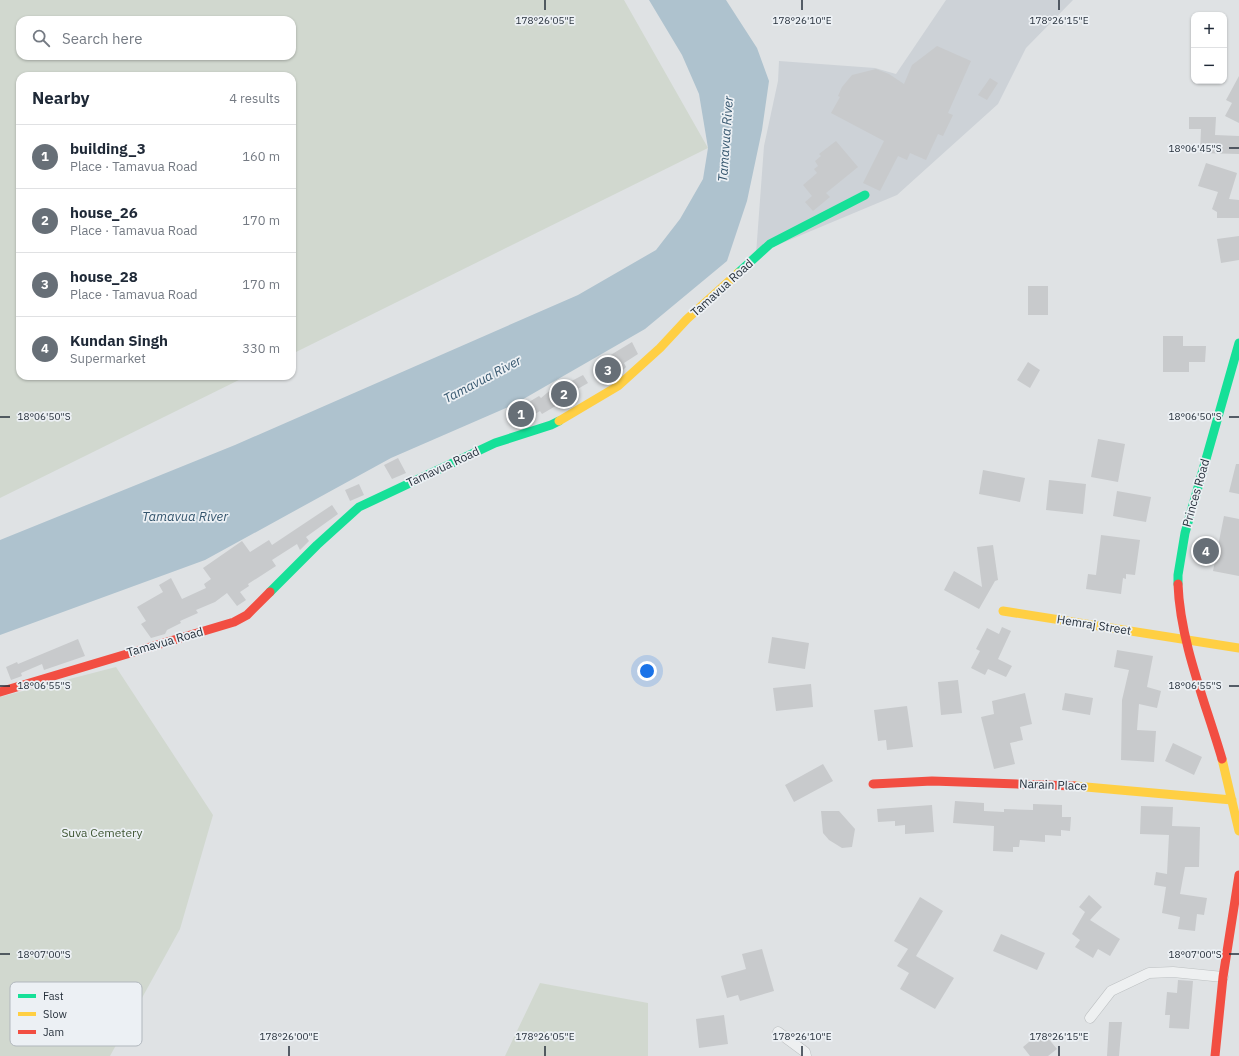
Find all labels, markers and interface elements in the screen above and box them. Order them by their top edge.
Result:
map controls [1191,12,1227,84]
button: + [1191,12,1227,48]
text: 178°26'05"E [515,14,575,27]
text: 178°26'10"E [772,14,832,27]
text: 178°26'15"E [1029,14,1089,27]
search box [16,16,296,60]
icon: search [30,27,52,49]
text: Search here [62,29,142,48]
button: − [1191,48,1227,84]
text: Nearby [32,87,90,109]
text: 4 results [229,90,280,107]
water label: Tamavua River [714,94,737,182]
text: building_3 [70,139,146,158]
text: 18°06'45"S [1168,142,1222,155]
text: 1 [41,148,49,165]
text: 160 m [242,148,280,165]
text: Place · Tamavua Road [70,158,198,175]
text: house_26 [70,203,138,222]
text: 2 [41,212,49,229]
text: 170 m [242,212,280,229]
text: Place · Tamavua Road [70,222,198,239]
street label: Tamavua Road [687,256,756,320]
text: house_28 [70,267,138,286]
text: 3 [41,276,49,293]
text: 170 m [242,276,280,293]
text: Place · Tamavua Road [70,286,198,303]
text: Kundan Singh [70,331,168,350]
text: 4 [41,340,49,357]
text: 330 m [242,340,280,357]
text: Supermarket [70,350,146,367]
water label: Tamavua River [440,351,525,407]
pin: 3 [595,355,621,385]
pin: 2 [551,379,577,409]
pin: 1 [508,399,534,429]
text: 18°06'50"S [17,410,71,423]
text: 18°06'50"S [1168,410,1222,423]
street label: Tamavua Road [404,443,482,490]
street label: Princes Road [1179,457,1212,529]
water label: Tamavua River [142,508,229,525]
pin: 4 [1193,536,1219,566]
street label: Hemraj Street [1056,611,1132,638]
street label: Tamavua Road [125,623,205,660]
your location [637,661,657,681]
text: 18°06'55"S [17,679,71,692]
text: 18°06'55"S [1168,679,1222,692]
street label: Narain Place [1019,776,1088,793]
park label: Suva Cemetery [61,825,143,840]
text: 18°07'00"S [17,948,71,961]
text: 18°07'00"S [1168,948,1222,961]
legend [10,982,142,1046]
text: Fast [43,989,64,1003]
text: Slow [43,1007,67,1021]
text: Jam [43,1025,64,1039]
text: 178°26'00"E [259,1030,319,1043]
text: 178°26'05"E [515,1030,575,1043]
text: 178°26'10"E [772,1030,832,1043]
text: 178°26'15"E [1029,1030,1089,1043]

